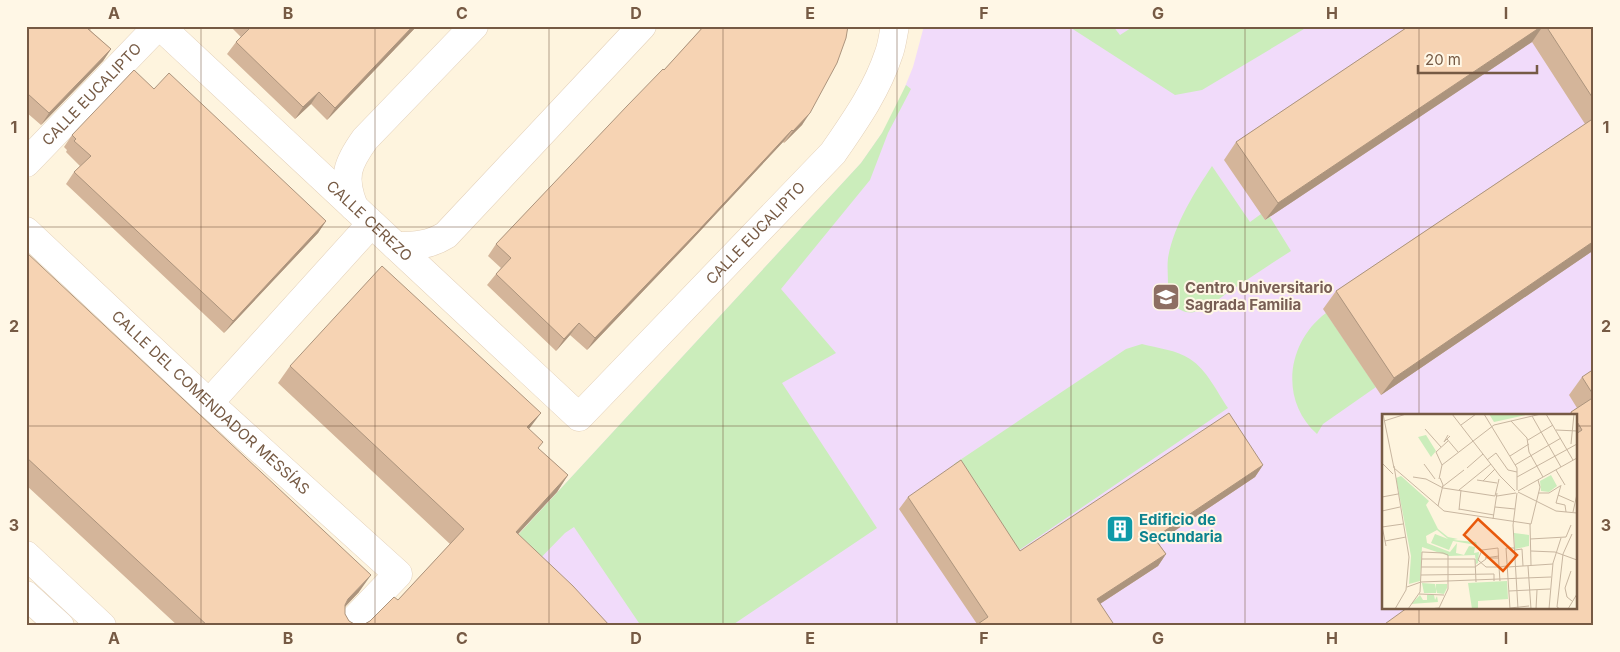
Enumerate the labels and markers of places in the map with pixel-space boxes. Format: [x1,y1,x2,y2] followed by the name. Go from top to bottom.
[1185,278,1333,314] place label: Centro Universitario Sagrada Familia
[1151,282,1181,312] school or university icon: Centro Universitario Sagrada Familia
[1139,510,1222,546] place label: Edificio de Secundaria
[1105,514,1135,544] building icon: Edificio de Secundaria

